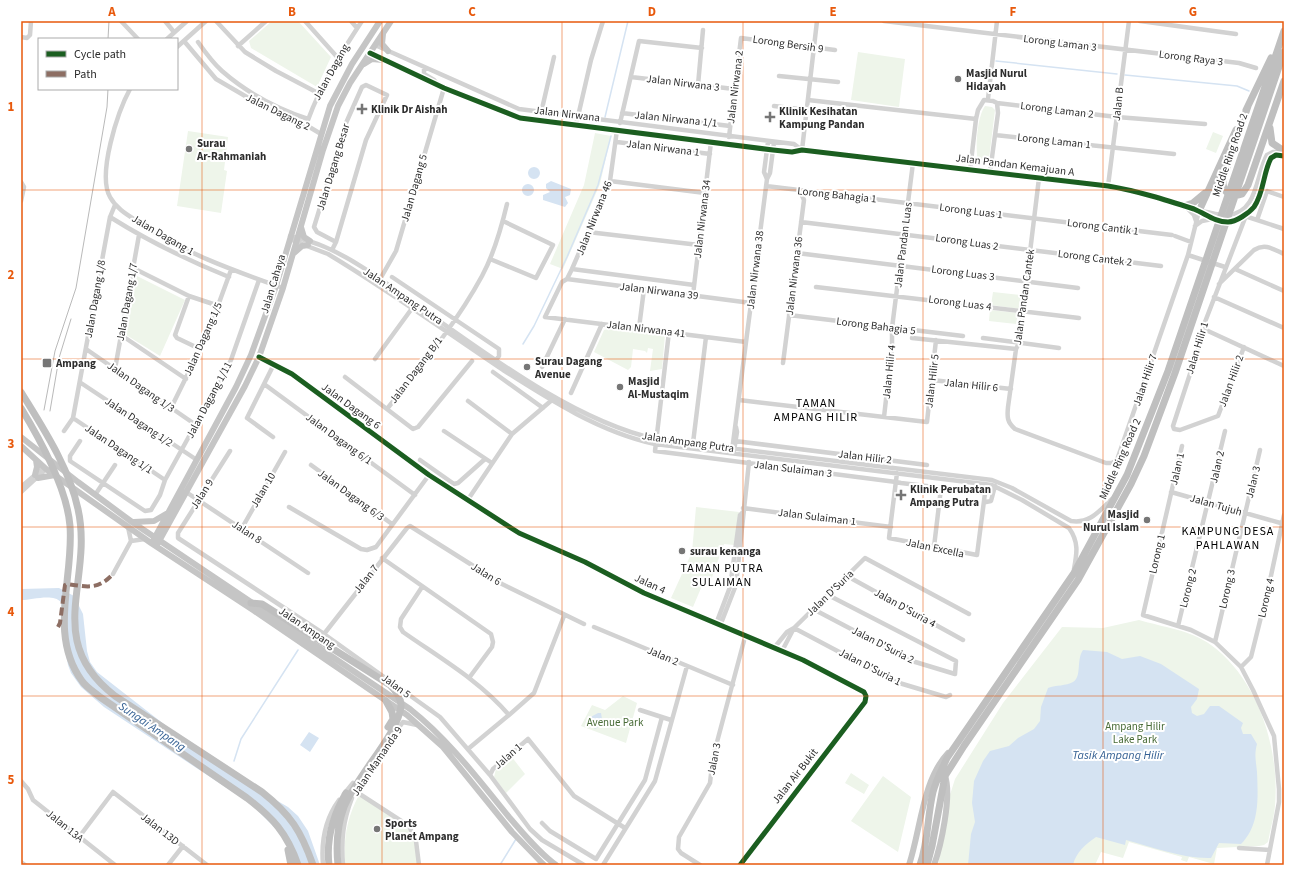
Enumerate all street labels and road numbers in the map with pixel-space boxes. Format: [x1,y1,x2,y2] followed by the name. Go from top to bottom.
[1022,31,1098,55] street label: Lorong Laman 3
[752,32,824,56] street label: Lorong Bersih 9
[309,41,353,103] street label: Jalan Dagang
[1158,47,1224,69] street label: Lorong Raya 3
[723,49,747,125] street label: Jalan Nirwana 2
[645,71,721,95] street label: Jalan Nirwana 3
[1109,86,1127,122] street label: Jalan B
[243,90,313,134] street label: Jalan Dagang 2
[1019,98,1095,122] street label: Lorong Laman 2
[533,103,601,125] street label: Jalan Nirwana
[634,107,718,131] street label: Jalan Nirwana 1/1
[1209,111,1251,199] street label: Middle Ring Road 2
[313,121,353,212] street label: Jalan Dagang Besar
[1016,130,1092,152] street label: Lorong Laman 1
[625,136,701,160] street label: Jalan Nirwana 1
[955,150,1075,180] street label: Jalan Pandan Kemajuan A
[397,152,431,224] street label: Jalan Dagang 5
[572,178,616,258] street label: Jalan Nirwana 46
[690,178,714,259] street label: Jalan Nirwana 34
[797,183,877,207] street label: Lorong Bahagia 1
[938,200,1004,222] street label: Lorong Luas 1
[890,201,916,289] street label: Jalan Pandan Luas
[129,211,197,259] street label: Jalan Dagang 1
[1066,215,1140,239] street label: Lorong Cantik 1
[743,229,767,310] street label: Jalan Nirwana 38
[934,230,1000,254] street label: Lorong Luas 2
[782,235,806,316] street label: Jalan Nirwana 36
[1057,246,1133,270] street label: Lorong Cantek 2
[1010,247,1038,346] street label: Jalan Pandan Cantek
[257,253,289,315] street label: Jalan Cahaya
[81,258,109,339] street label: Jalan Dagang 1/8
[113,262,141,342] street label: Jalan Dagang 1/7
[930,262,996,284] street label: Lorong Luas 3
[360,264,446,328] street label: Jalan Ampang Putra
[619,279,699,303] street label: Jalan Nirwana 39
[927,292,993,314] street label: Lorong Luas 4
[180,300,226,378] street label: Jalan Dagang 1/5
[836,314,916,338] street label: Lorong Bahagia 5
[606,317,686,341] street label: Jalan Nirwana 41
[1182,320,1212,376] street label: Jalan Hilir 1
[386,333,446,407] street label: Jalan Dagang B/1
[879,344,899,400] street label: Jalan Hilir 4
[1129,352,1161,408] street label: Jalan Hilir 7
[921,353,943,409] street label: Jalan Hilir 5
[1215,353,1247,409] street label: Jalan Hilir 2
[104,358,178,416] street label: Jalan Dagang 1/3
[183,359,235,441] street label: Jalan Dagang 1/11
[943,375,999,395] street label: Jalan Hilir 6
[318,379,384,433] street label: Jalan Dagang 6
[102,394,176,450] street label: Jalan Dagang 1/2
[303,410,375,468] street label: Jalan Dagang 6/1
[1095,416,1145,502] street label: Middle Ring Road 2
[82,421,156,477] street label: Jalan Dagang 1/1
[641,428,735,456] street label: Jalan Ampang Putra
[837,446,893,468] street label: Jalan Hilir 2
[1206,449,1228,485] street label: Jalan 2
[1166,451,1188,487] street label: Jalan 1
[753,457,833,481] street label: Jalan Sulaiman 3
[1242,464,1264,500] street label: Jalan 3
[315,466,387,524] street label: Jalan Dagang 6/3
[247,470,279,510] street label: Jalan 10
[187,476,217,512] street label: Jalan 9
[1188,490,1244,520] street label: Jalan Tujuh
[777,505,857,529] street label: Jalan Sulaiman 1
[229,517,265,548] street label: Jalan 8
[1145,533,1169,575] street label: Lorong 1
[905,535,965,561] street label: Jalan Excella
[468,559,504,589] street label: Jalan 6
[350,561,382,597] street label: Jalan 7
[803,567,857,619] street label: Jalan D'Suria
[1176,567,1200,609] street label: Lorong 2
[1215,568,1239,610] street label: Lorong 3
[632,570,669,598] street label: Jalan 4
[1254,576,1278,619] street label: Lorong 4
[871,585,939,631] street label: Jalan D'Suria 4
[276,603,339,653] street label: Jalan Ampang
[849,623,917,667] street label: Jalan D'Suria 2
[645,643,681,669] street label: Jalan 2
[836,645,904,689] street label: Jalan D'Suria 1
[378,670,414,702] street label: Jalan 5
[348,723,406,799] street label: Jalan Mamanda 9
[491,740,525,772] street label: Jalan 1
[704,741,724,777] street label: Jalan 3
[769,745,822,807] street label: Jalan Air Bukit
[43,806,87,846] street label: Jalan 13A
[138,809,183,849] street label: Jalan 13D

